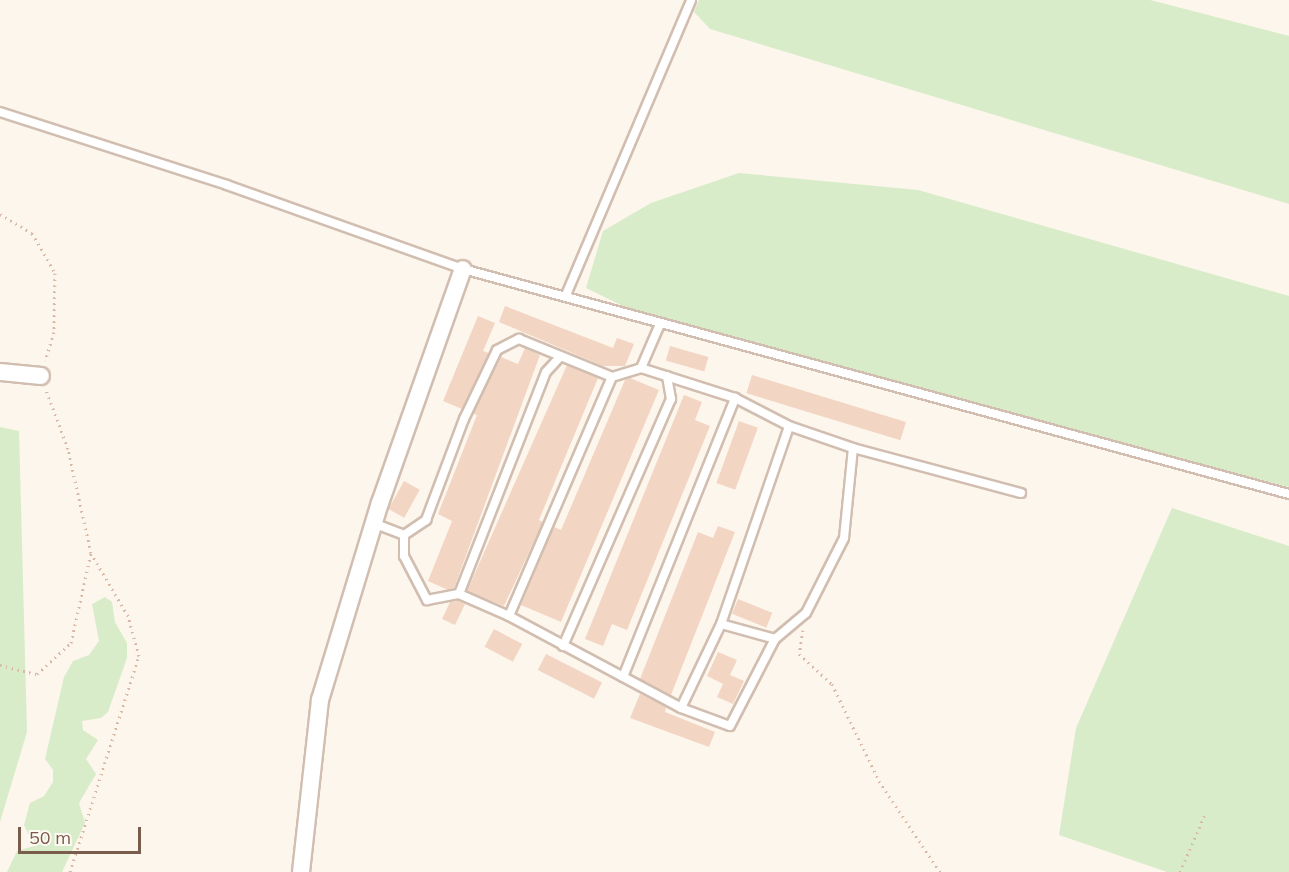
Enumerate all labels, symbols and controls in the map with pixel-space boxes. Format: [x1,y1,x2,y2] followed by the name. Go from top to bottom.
[21,815,144,853] scale bar
[29,826,71,849] text: 50 m

